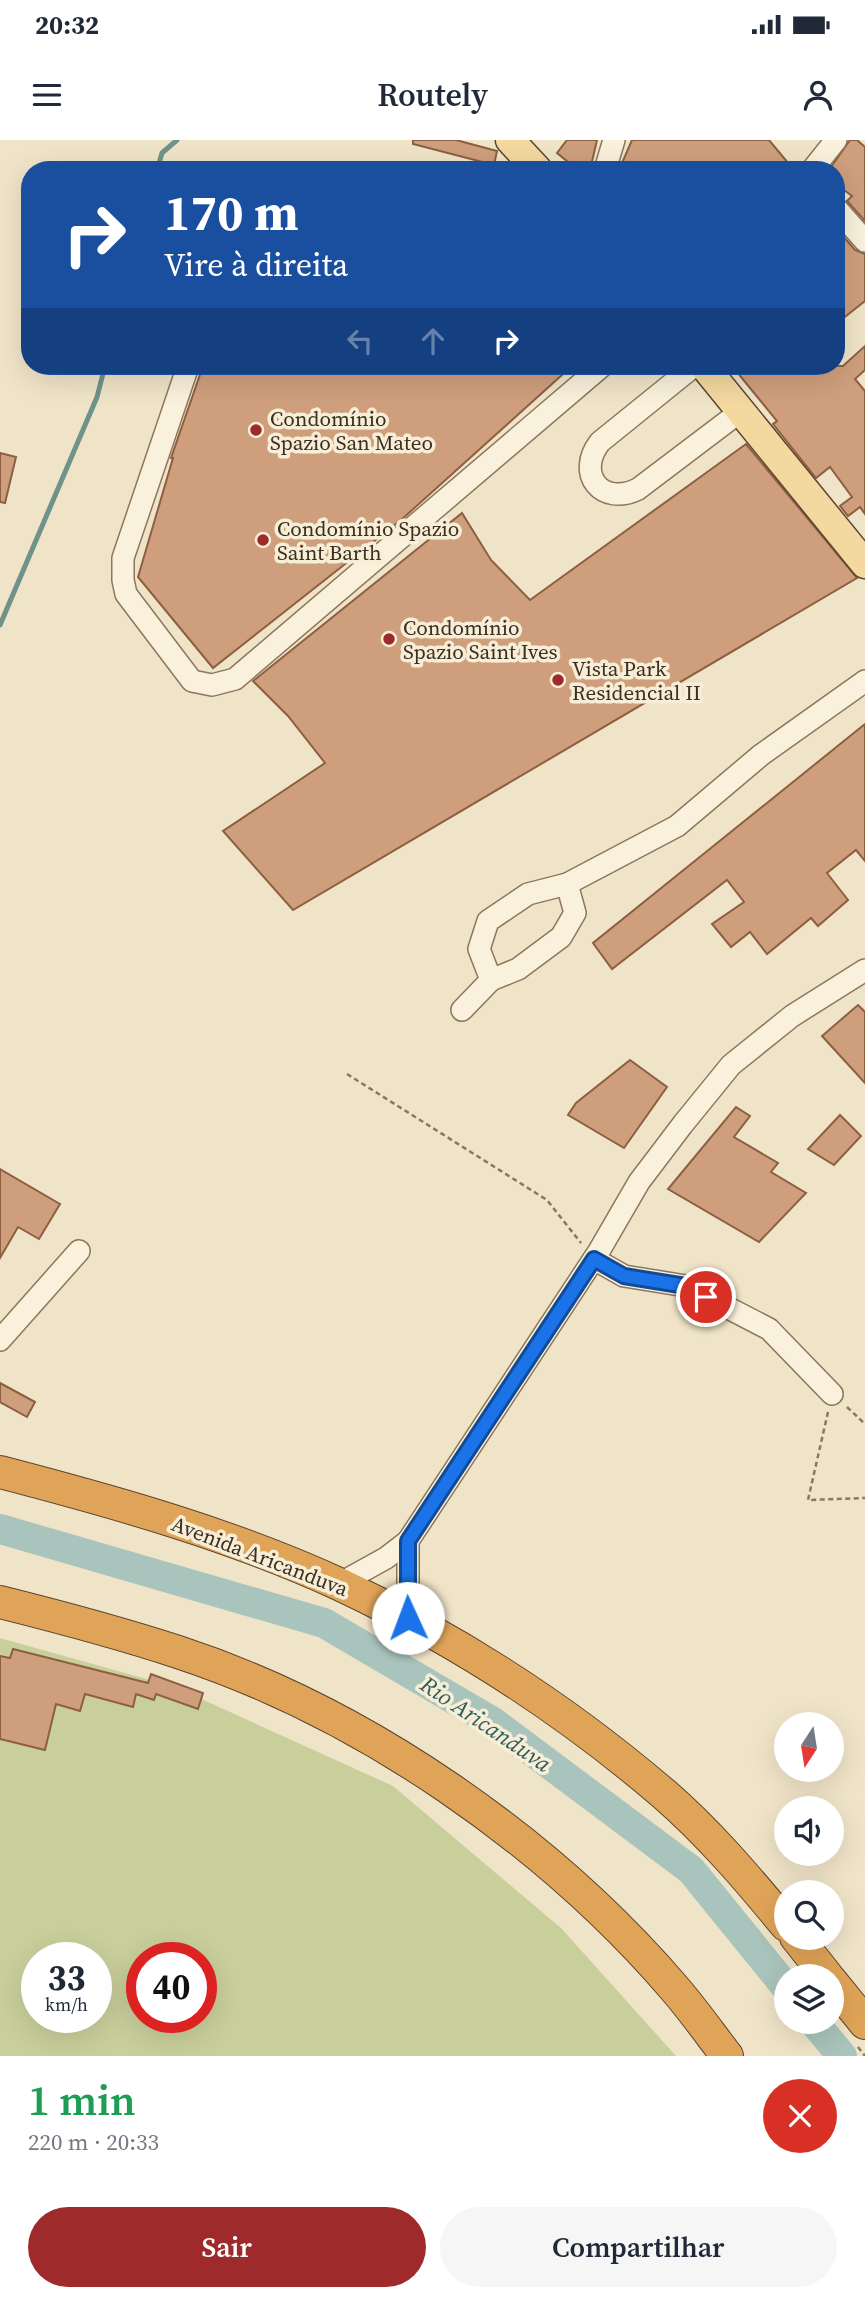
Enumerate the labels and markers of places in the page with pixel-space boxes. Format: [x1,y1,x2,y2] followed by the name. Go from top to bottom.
[270,404,433,457] place label: Condomínio Spazio San Mateo
[248,422,264,438] marker: Condomínio Spazio San Mateo
[277,514,459,567] place label: Condomínio Spazio Saint Barth
[255,532,271,548] marker: Condomínio Spazio Saint Barth
[403,613,558,666] place label: Condomínio Spazio Saint Ives
[381,631,397,647] marker: Condomínio Spazio Saint Ives
[572,654,701,707] place label: Vista Park Residencial II
[550,672,566,688] marker: Vista Park Residencial II
[676,1267,736,1327] pin

